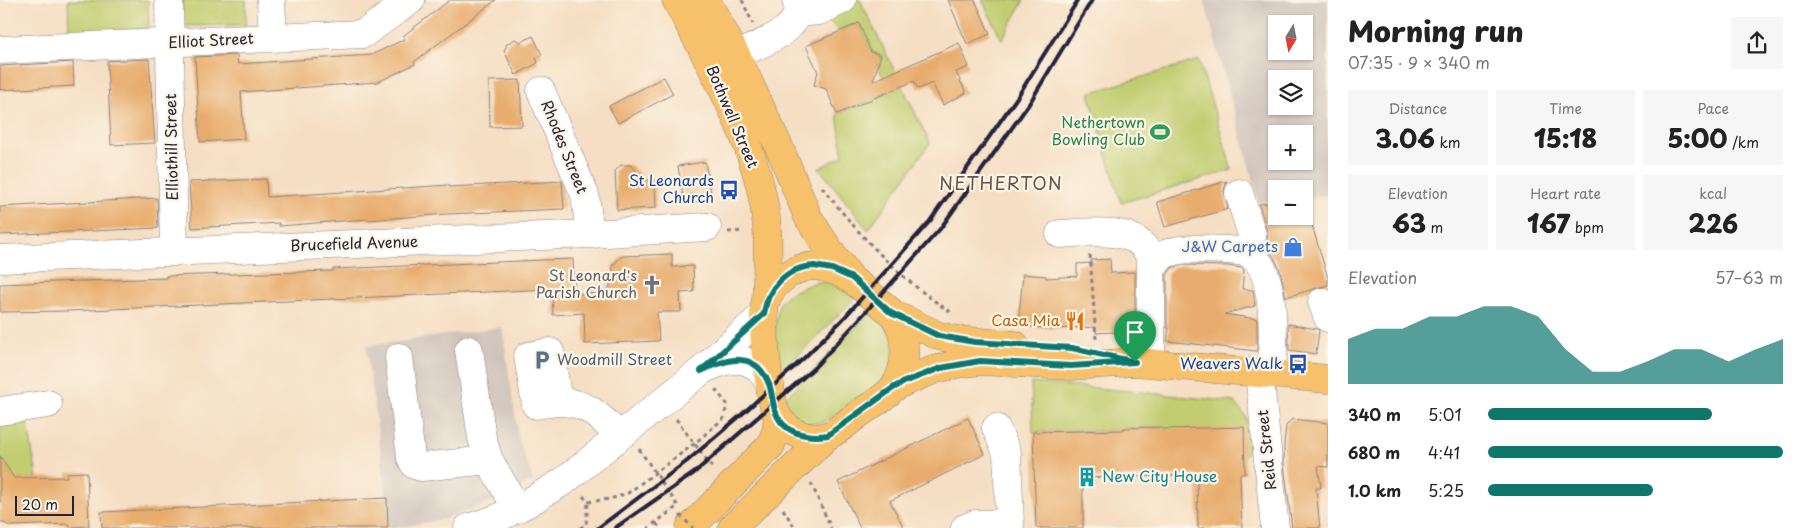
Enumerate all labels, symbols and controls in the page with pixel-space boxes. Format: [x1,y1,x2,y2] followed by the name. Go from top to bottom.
[1348,9,1524,52] text: Morning run
[1268,15,1312,60] north arrow
[1268,15,1313,225] map controls
[1731,17,1783,69] button: share
[168,26,254,53] street label: Elliot Street
[1348,50,1490,74] text: 07:35 · 9 × 340 m
[701,61,765,171] street label: Bothwell Street
[1268,70,1313,115] button: layers
[158,93,183,201] street label: Elliothill Street
[536,96,595,197] street label: Rhodes Street
[1388,98,1447,119] text: Distance
[1549,98,1582,119] text: Time
[1697,98,1729,119] text: Pace
[1052,110,1145,150] place label: Nethertown Bowling Club
[1375,119,1435,157] text: 3.06
[1534,119,1597,157] text: 15:18
[1667,119,1728,157] text: 5:00
[1149,121,1171,143] sports icon: Nethertown Bowling Club
[1268,125,1313,170] button: +
[1435,132,1461,153] text: km
[1728,132,1759,153] text: /km
[629,168,714,208] place label: St Leonards Church
[939,169,1063,196] district label: NETHERTON
[718,179,740,201] bus stop icon: St Leonards Church
[1268,180,1313,225] button: −
[1388,183,1448,204] text: Elevation
[1530,183,1601,204] text: Heart rate
[1699,183,1727,204] text: kcal
[1392,204,1426,242] text: 63
[1527,204,1570,242] text: 167
[1688,204,1738,242] text: 226
[1426,217,1443,238] text: m
[1570,217,1604,238] text: bpm
[290,229,418,256] street label: Brucefield Avenue
[1181,234,1278,257] place label: J&W Carpets
[1282,236,1304,258] shop icon: J&W Carpets
[536,263,637,303] place label: St Leonard's Parish Church
[1348,265,1417,289] text: Elevation
[1715,265,1783,289] text: 57–63 m
[641,274,663,296] church icon: St Leonard's Parish Church
[991,308,1061,331] place label: Casa Mia
[1064,310,1086,332] restaurant icon: Casa Mia
[1114,311,1156,362] pin
[1121,318,1149,346] icon: arrive
[557,347,672,370] place label: Woodmill Street
[531,349,553,371] parking icon: Woodmill Street
[1180,351,1283,374] place label: Weavers Walk
[1287,353,1309,375] bus stop icon: Weavers Walk
[1348,402,1401,426] text: 340 m
[1428,402,1462,426] text: 5:01
[1250,409,1281,491] street label: Reid Street
[1348,440,1400,464] text: 680 m
[1428,440,1460,464] text: 4:41
[1102,464,1217,487] place label: New City House
[1076,466,1098,488] building icon: New City House
[1348,478,1401,502] text: 1.0 km
[1428,478,1464,502] text: 5:25
[15,493,74,516] scale bar
[22,494,58,515] text: 20 m

